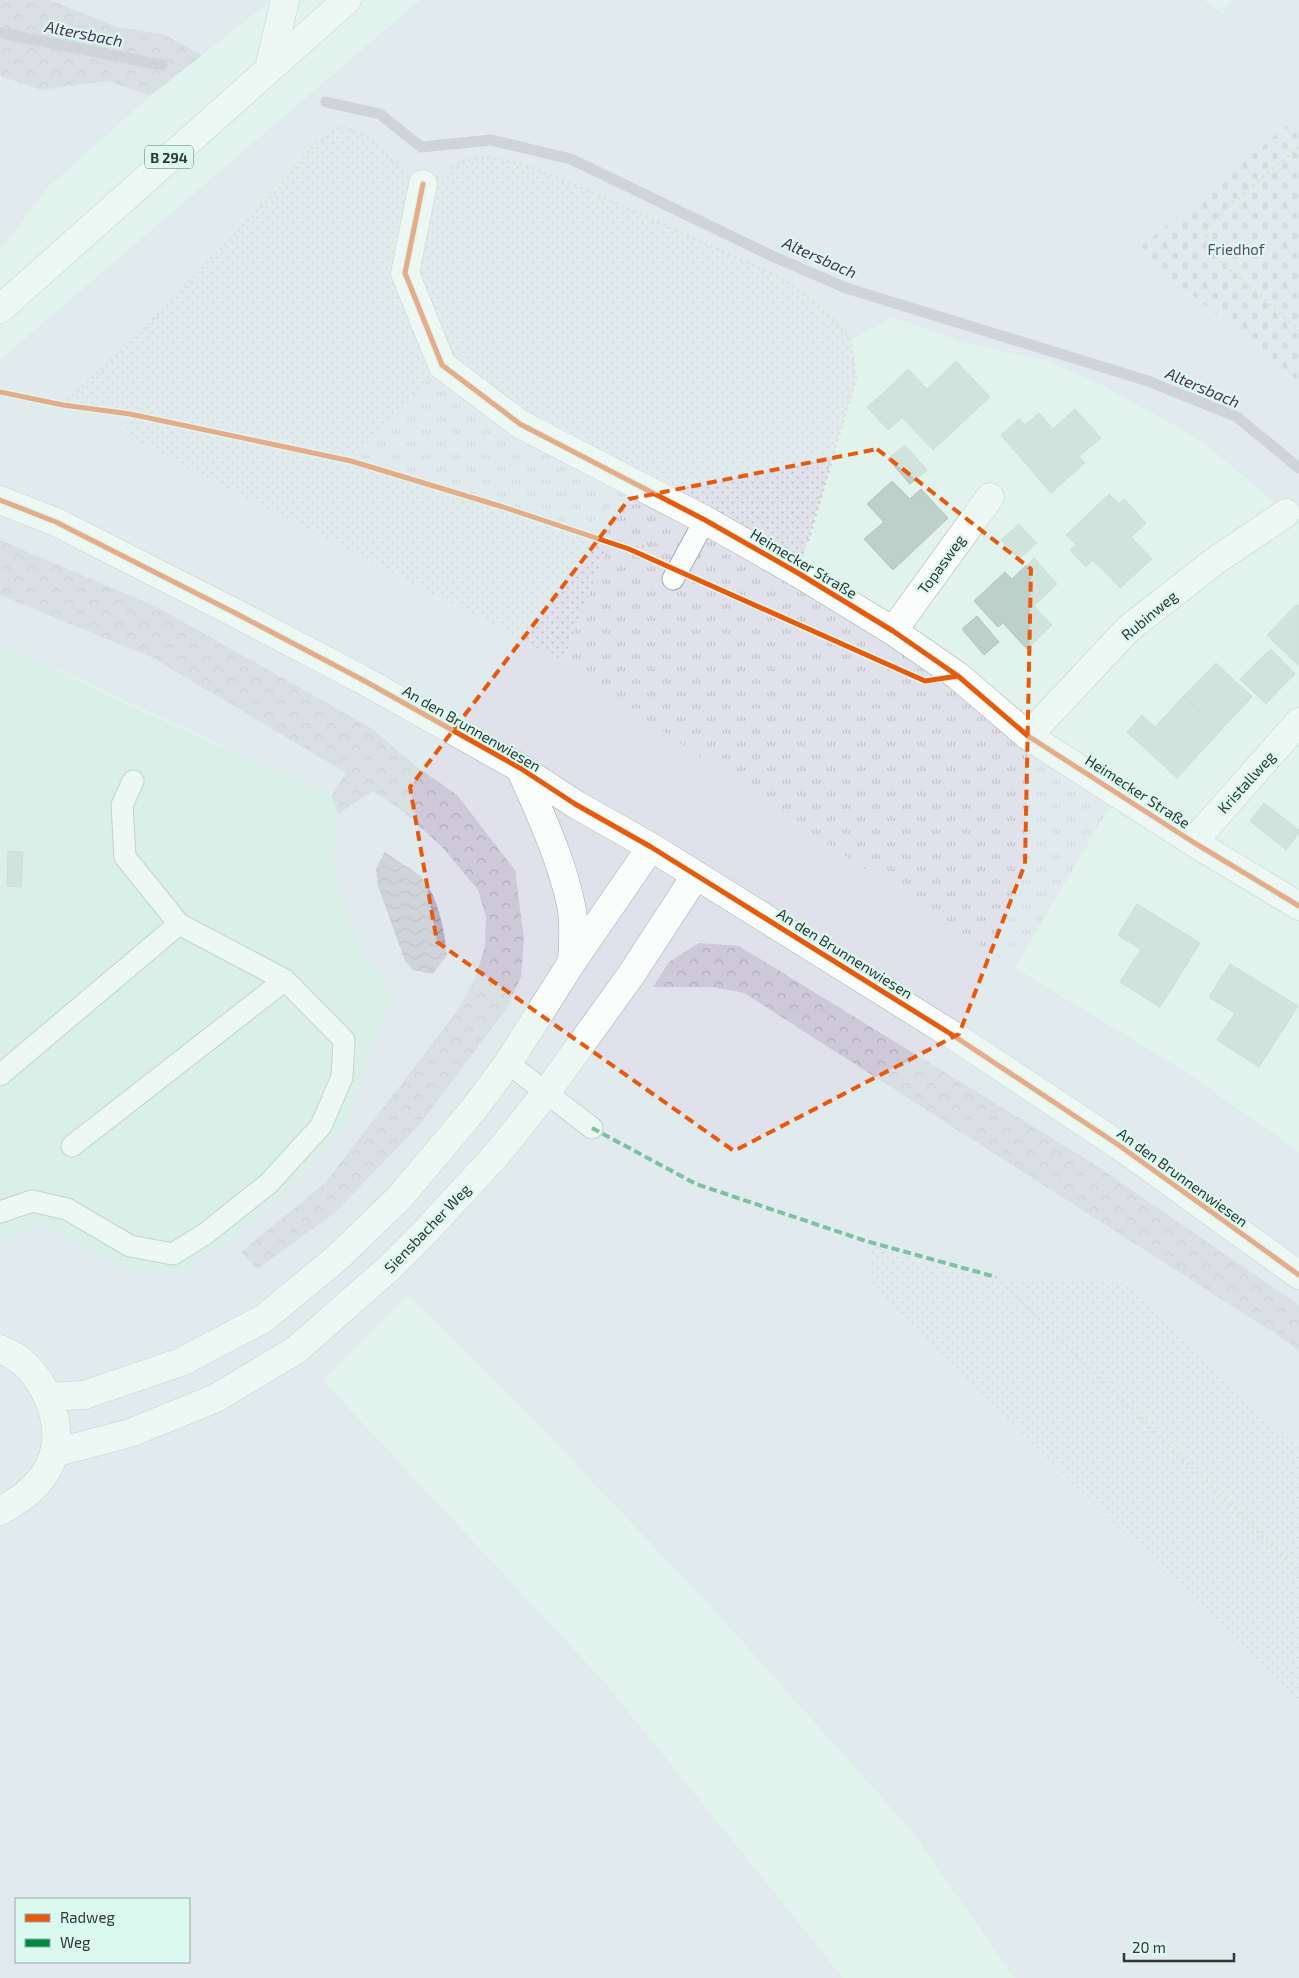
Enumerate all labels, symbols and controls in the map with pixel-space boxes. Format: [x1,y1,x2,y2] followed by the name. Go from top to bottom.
[42,16,125,50] water label: Altersbach
[145,146,193,168] road number: B 294
[779,232,860,282] water label: Altersbach
[1207,240,1265,258] park label: Friedhof
[1162,362,1243,411] water label: Altersbach
[747,524,861,602] street label: Heimecker Straße
[913,530,969,597] street label: Topasweg
[1117,586,1181,644] street label: Rubinweg
[400,681,544,775] street label: An den Brunnenwiesen
[1213,747,1279,817] street label: Kristallweg
[1082,750,1194,832] street label: Heimecker Straße
[774,904,916,1002] street label: An den Brunnenwiesen
[1114,1124,1252,1230] street label: An den Brunnenwiesen
[380,1179,474,1276] street label: Siensbacher Weg
[15,1898,190,1963] legend
[60,1908,115,1926] text: Radweg
[1124,1930,1234,1962] scale bar
[60,1933,91,1951] text: Weg
[1132,1938,1166,1956] text: 20 m

